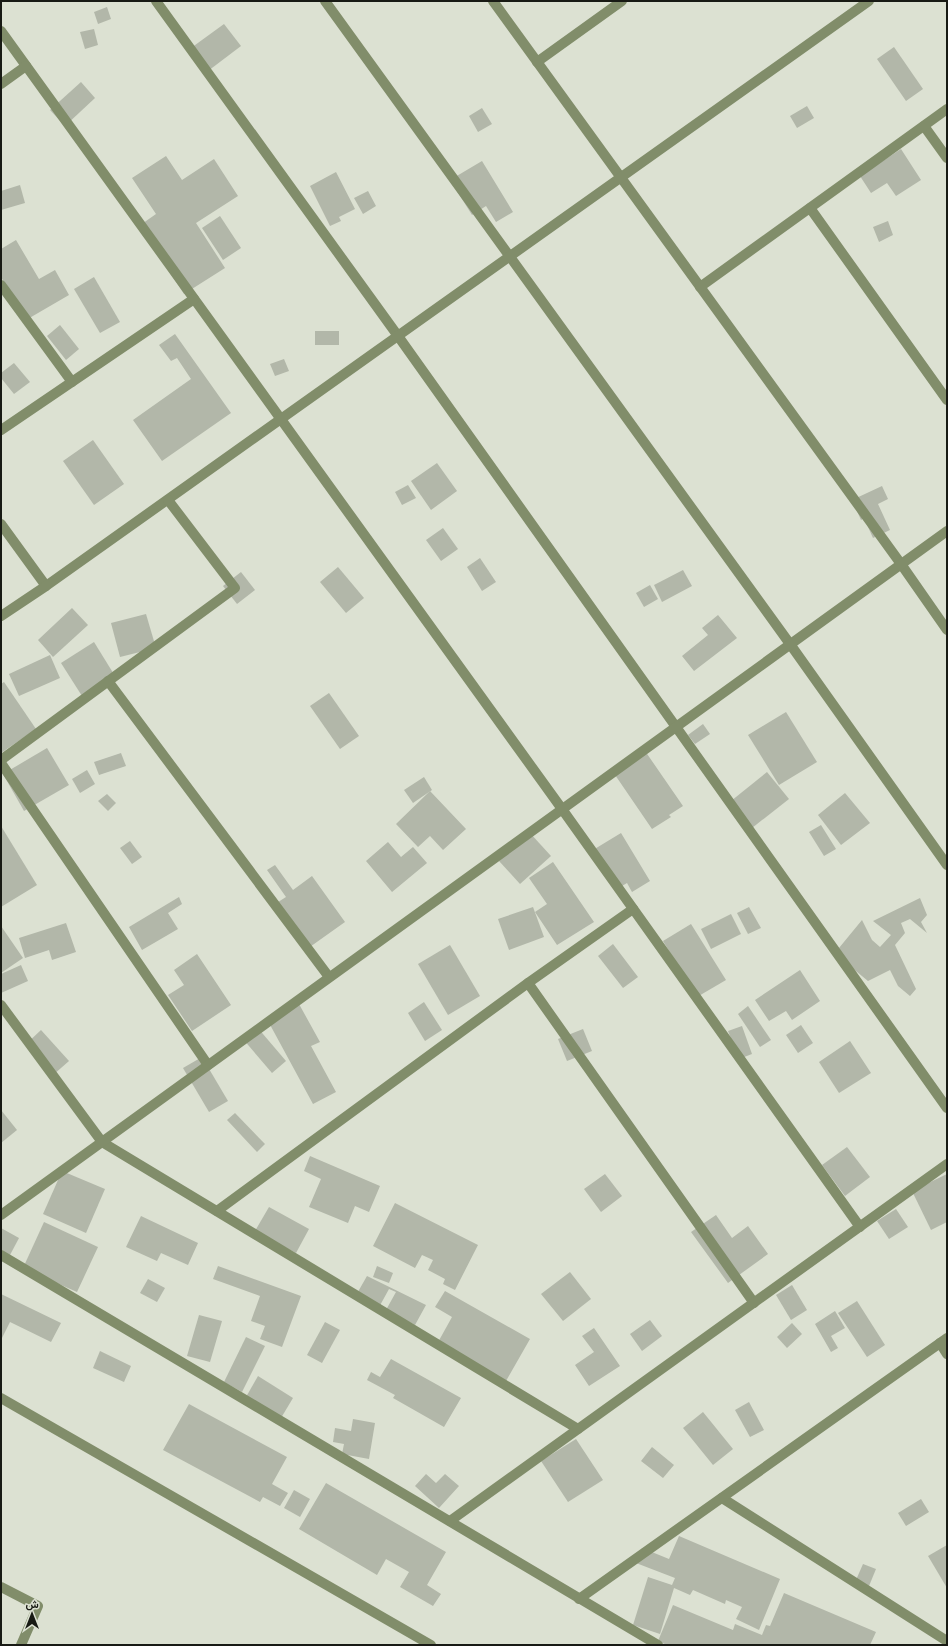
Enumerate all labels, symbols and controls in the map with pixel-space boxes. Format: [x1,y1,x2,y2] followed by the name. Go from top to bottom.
[12,1594,52,1634] north arrow
[25,1598,39,1611] text: ش

